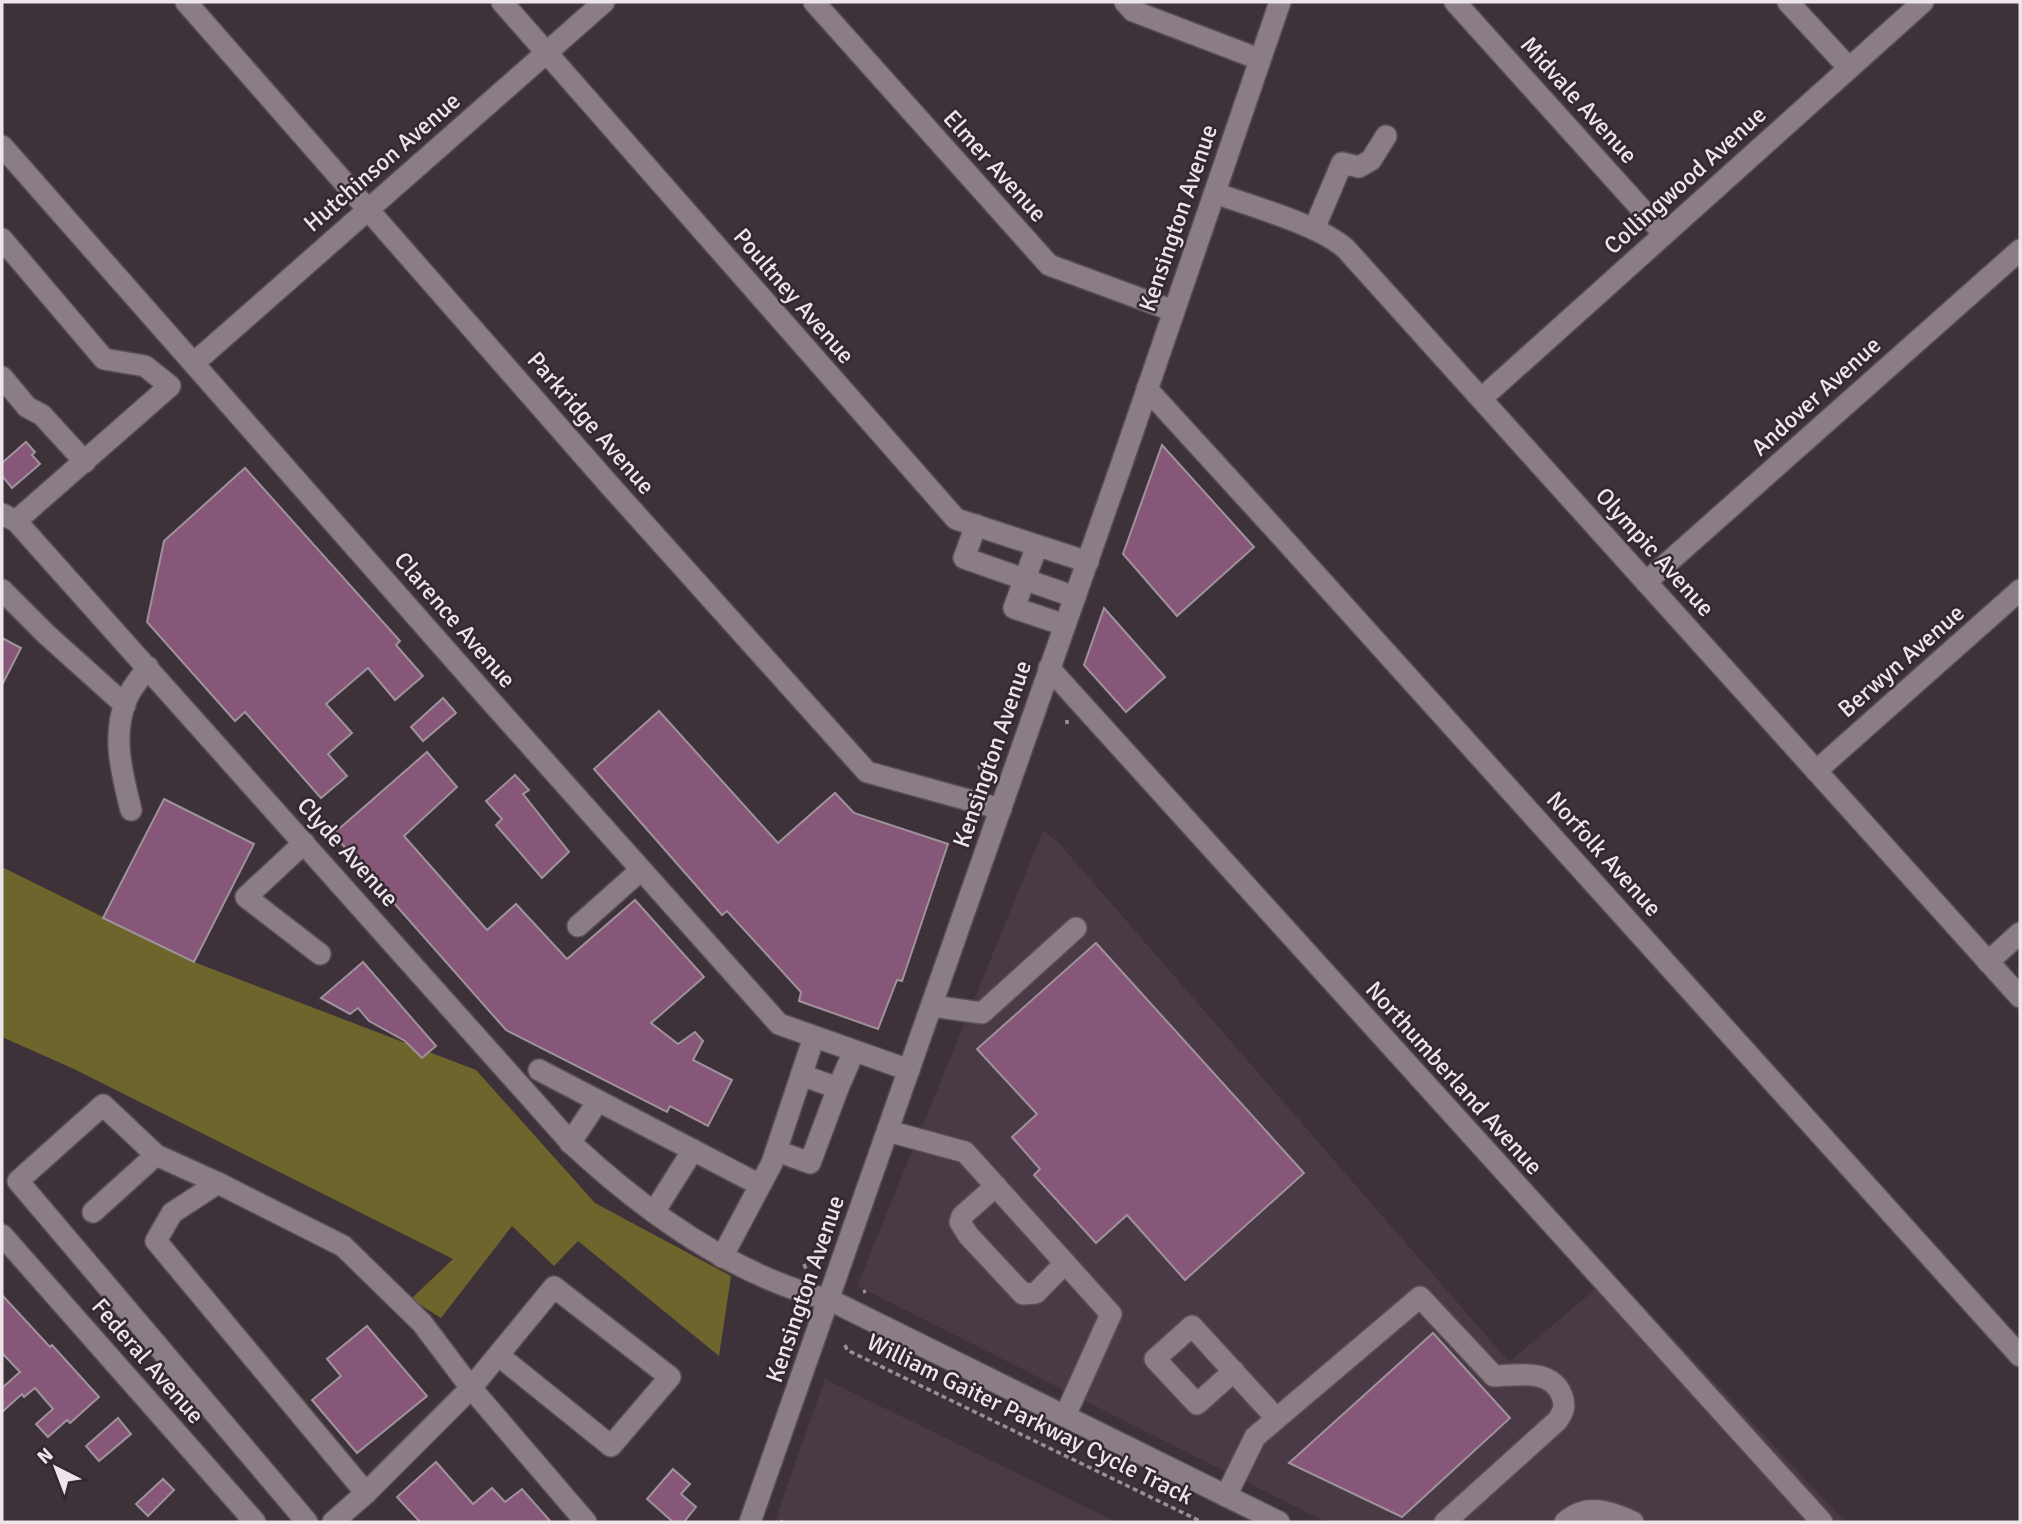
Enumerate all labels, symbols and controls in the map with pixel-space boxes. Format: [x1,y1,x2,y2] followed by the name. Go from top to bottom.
[1514,30,1644,170] street label: Midvale Avenue
[297,86,467,238] street label: Hutchinson Avenue
[1598,99,1772,261] street label: Collingwood Avenue
[937,104,1053,228] street label: Elmer Avenue
[1132,120,1224,316] street label: Kensington Avenue
[727,222,861,370] street label: Poultney Avenue
[1745,330,1887,462] street label: Andover Avenue
[521,345,661,501] street label: Parkridge Avenue
[1589,481,1721,623] street label: Olympic Avenue
[388,546,522,694] street label: Clarence Avenue
[1832,598,1970,724] street label: Berwyn Avenue
[946,656,1038,852] street label: Kensington Avenue
[1540,785,1668,923] street label: Norfolk Avenue
[291,791,405,913] street label: Clyde Avenue
[1359,975,1549,1181] street label: Northumberland Avenue
[759,1191,851,1387] street label: Kensington Avenue
[85,1292,211,1430] street label: Federal Avenue
[862,1327,1198,1511] street label: William Gaiter Parkway Cycle Track
[21,1433,91,1503] north arrow
[32,1443,58,1469] text: N

